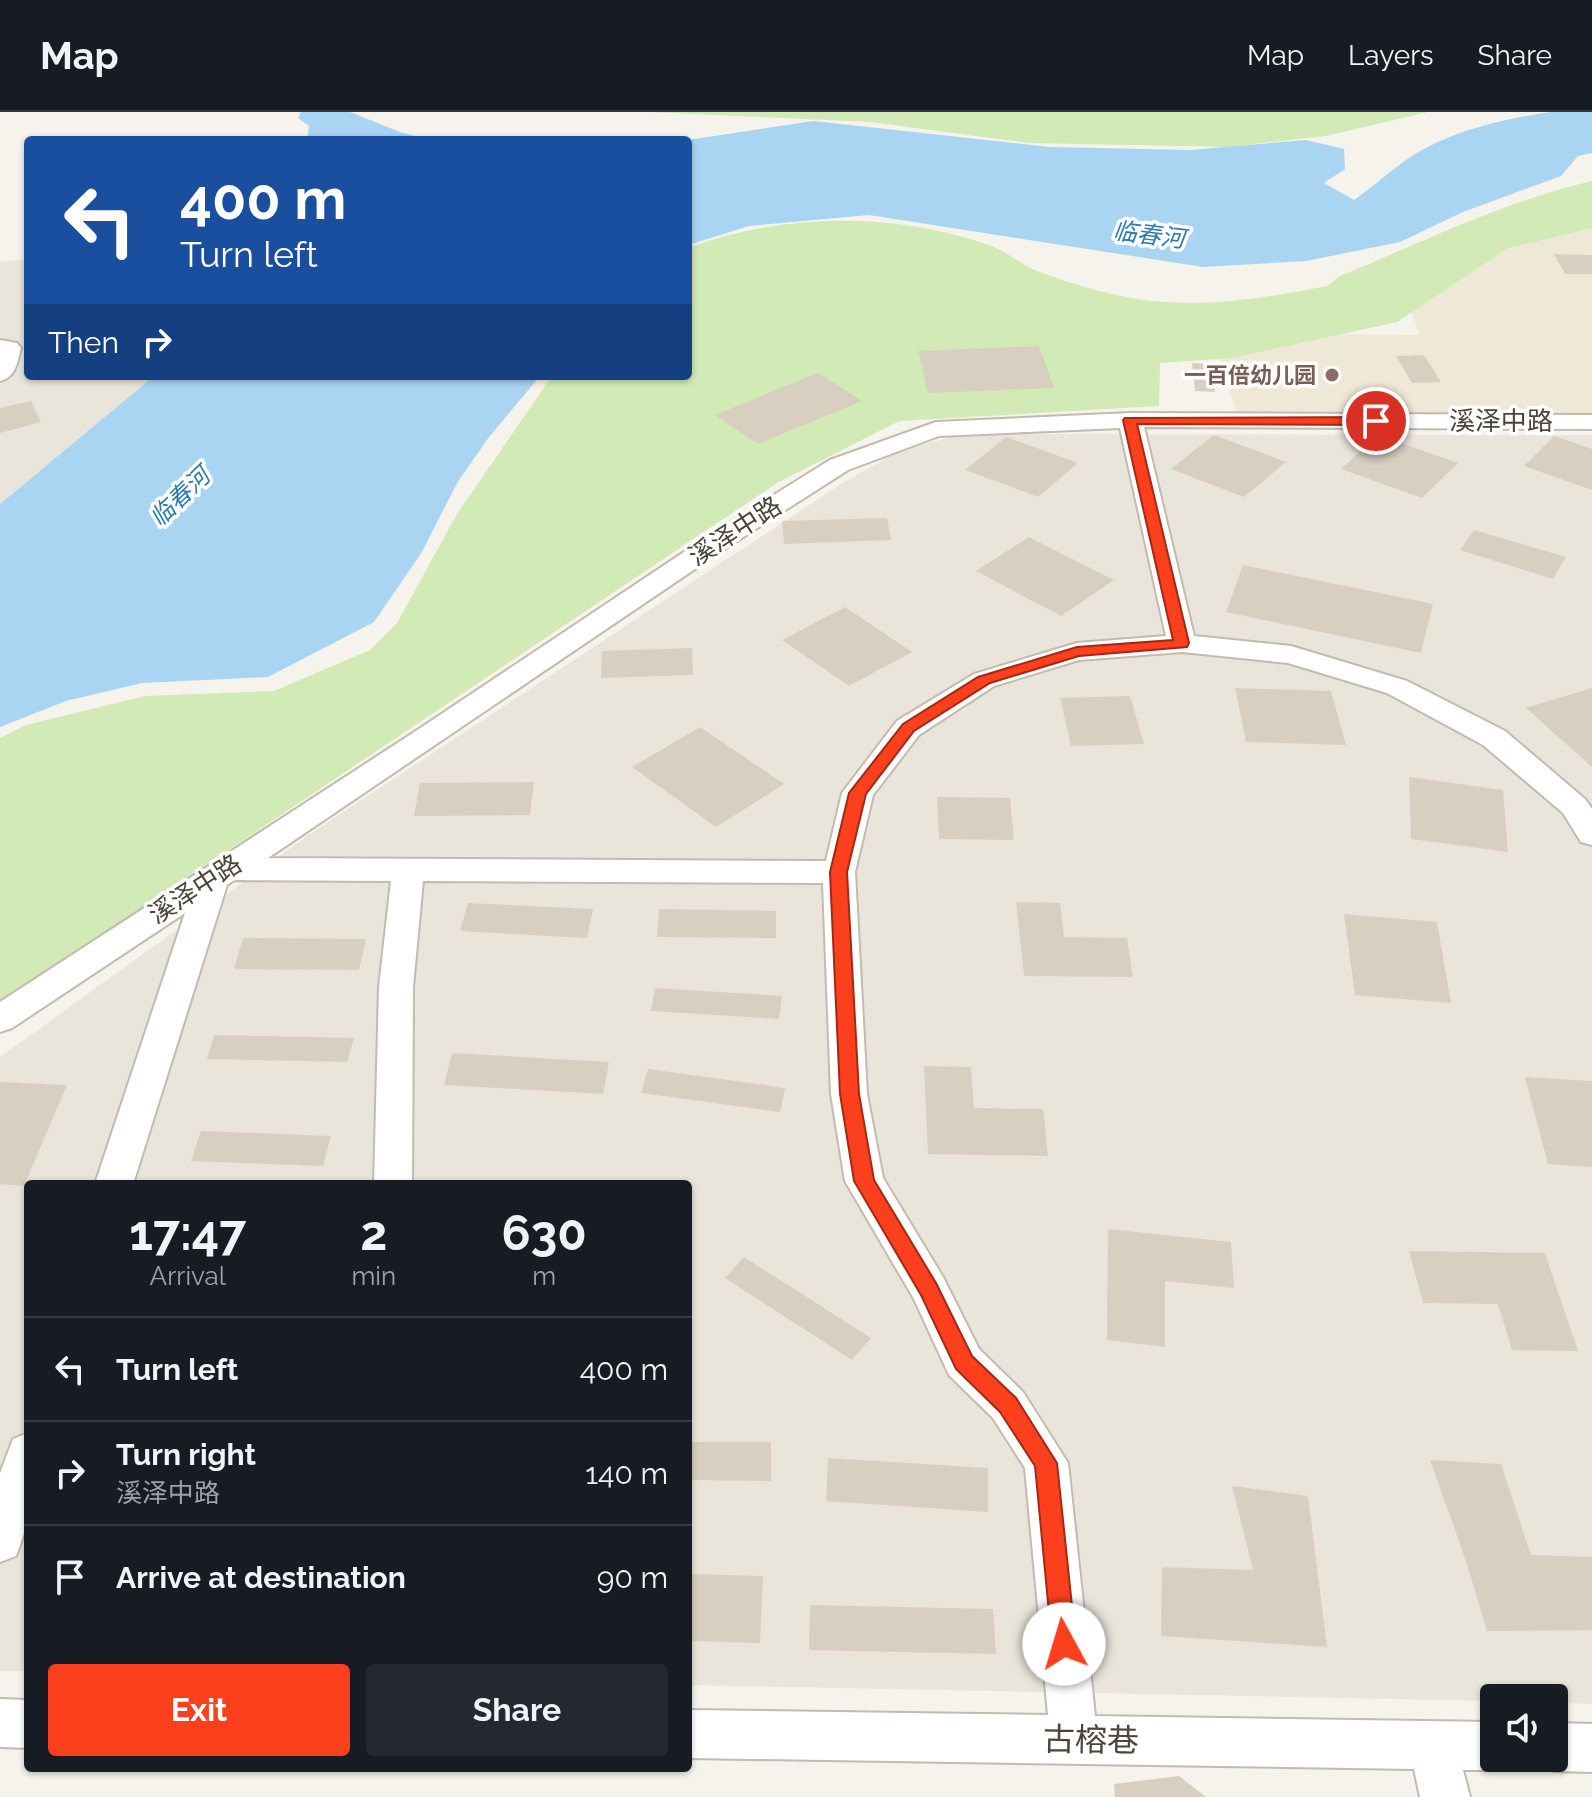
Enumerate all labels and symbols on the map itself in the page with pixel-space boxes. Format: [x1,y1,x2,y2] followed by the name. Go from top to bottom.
[1112,216,1191,254] water label: 临春河
[1184,362,1316,388] place label: 一百倍幼儿园
[1323,366,1341,384] marker: 一百倍幼儿园
[1342,387,1410,455] pin
[1449,406,1553,436] street label: 溪泽中路
[144,458,218,532] water label: 临春河
[683,490,787,572] street label: 溪泽中路
[143,848,247,930] street label: 溪泽中路
[1022,1602,1106,1686] position arrow
[1043,1720,1139,1759] street label: 古榕巷

